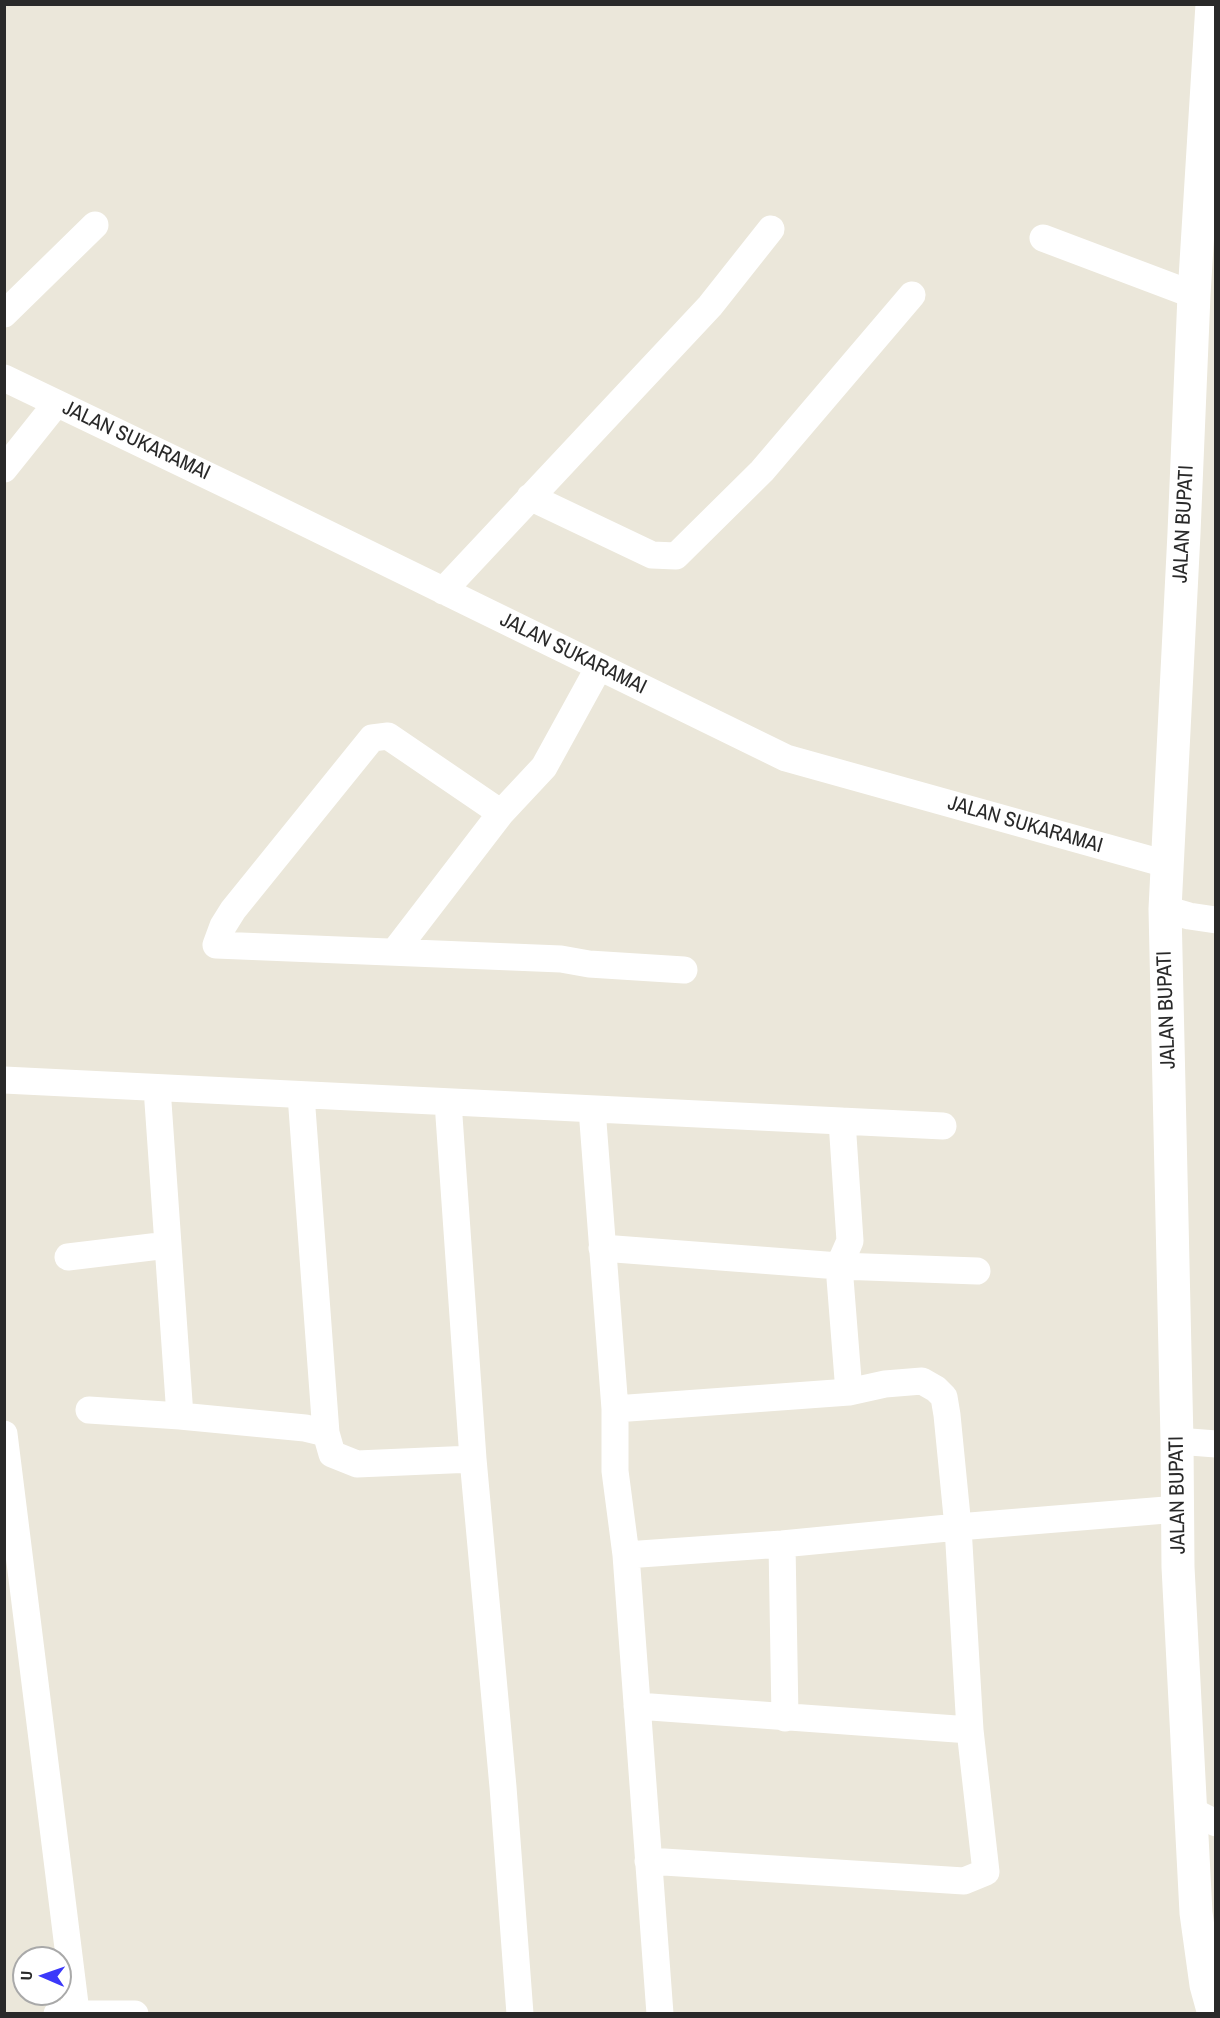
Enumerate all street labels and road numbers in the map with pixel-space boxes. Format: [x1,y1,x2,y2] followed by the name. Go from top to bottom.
[58,396,214,486] street label: JALAN SUKARAMAI
[1168,464,1200,584] street label: JALAN BUPATI
[496,608,650,700] street label: JALAN SUKARAMAI
[945,791,1105,859] street label: JALAN SUKARAMAI
[1152,951,1182,1069] street label: JALAN BUPATI
[1164,1436,1192,1554] street label: JALAN BUPATI

